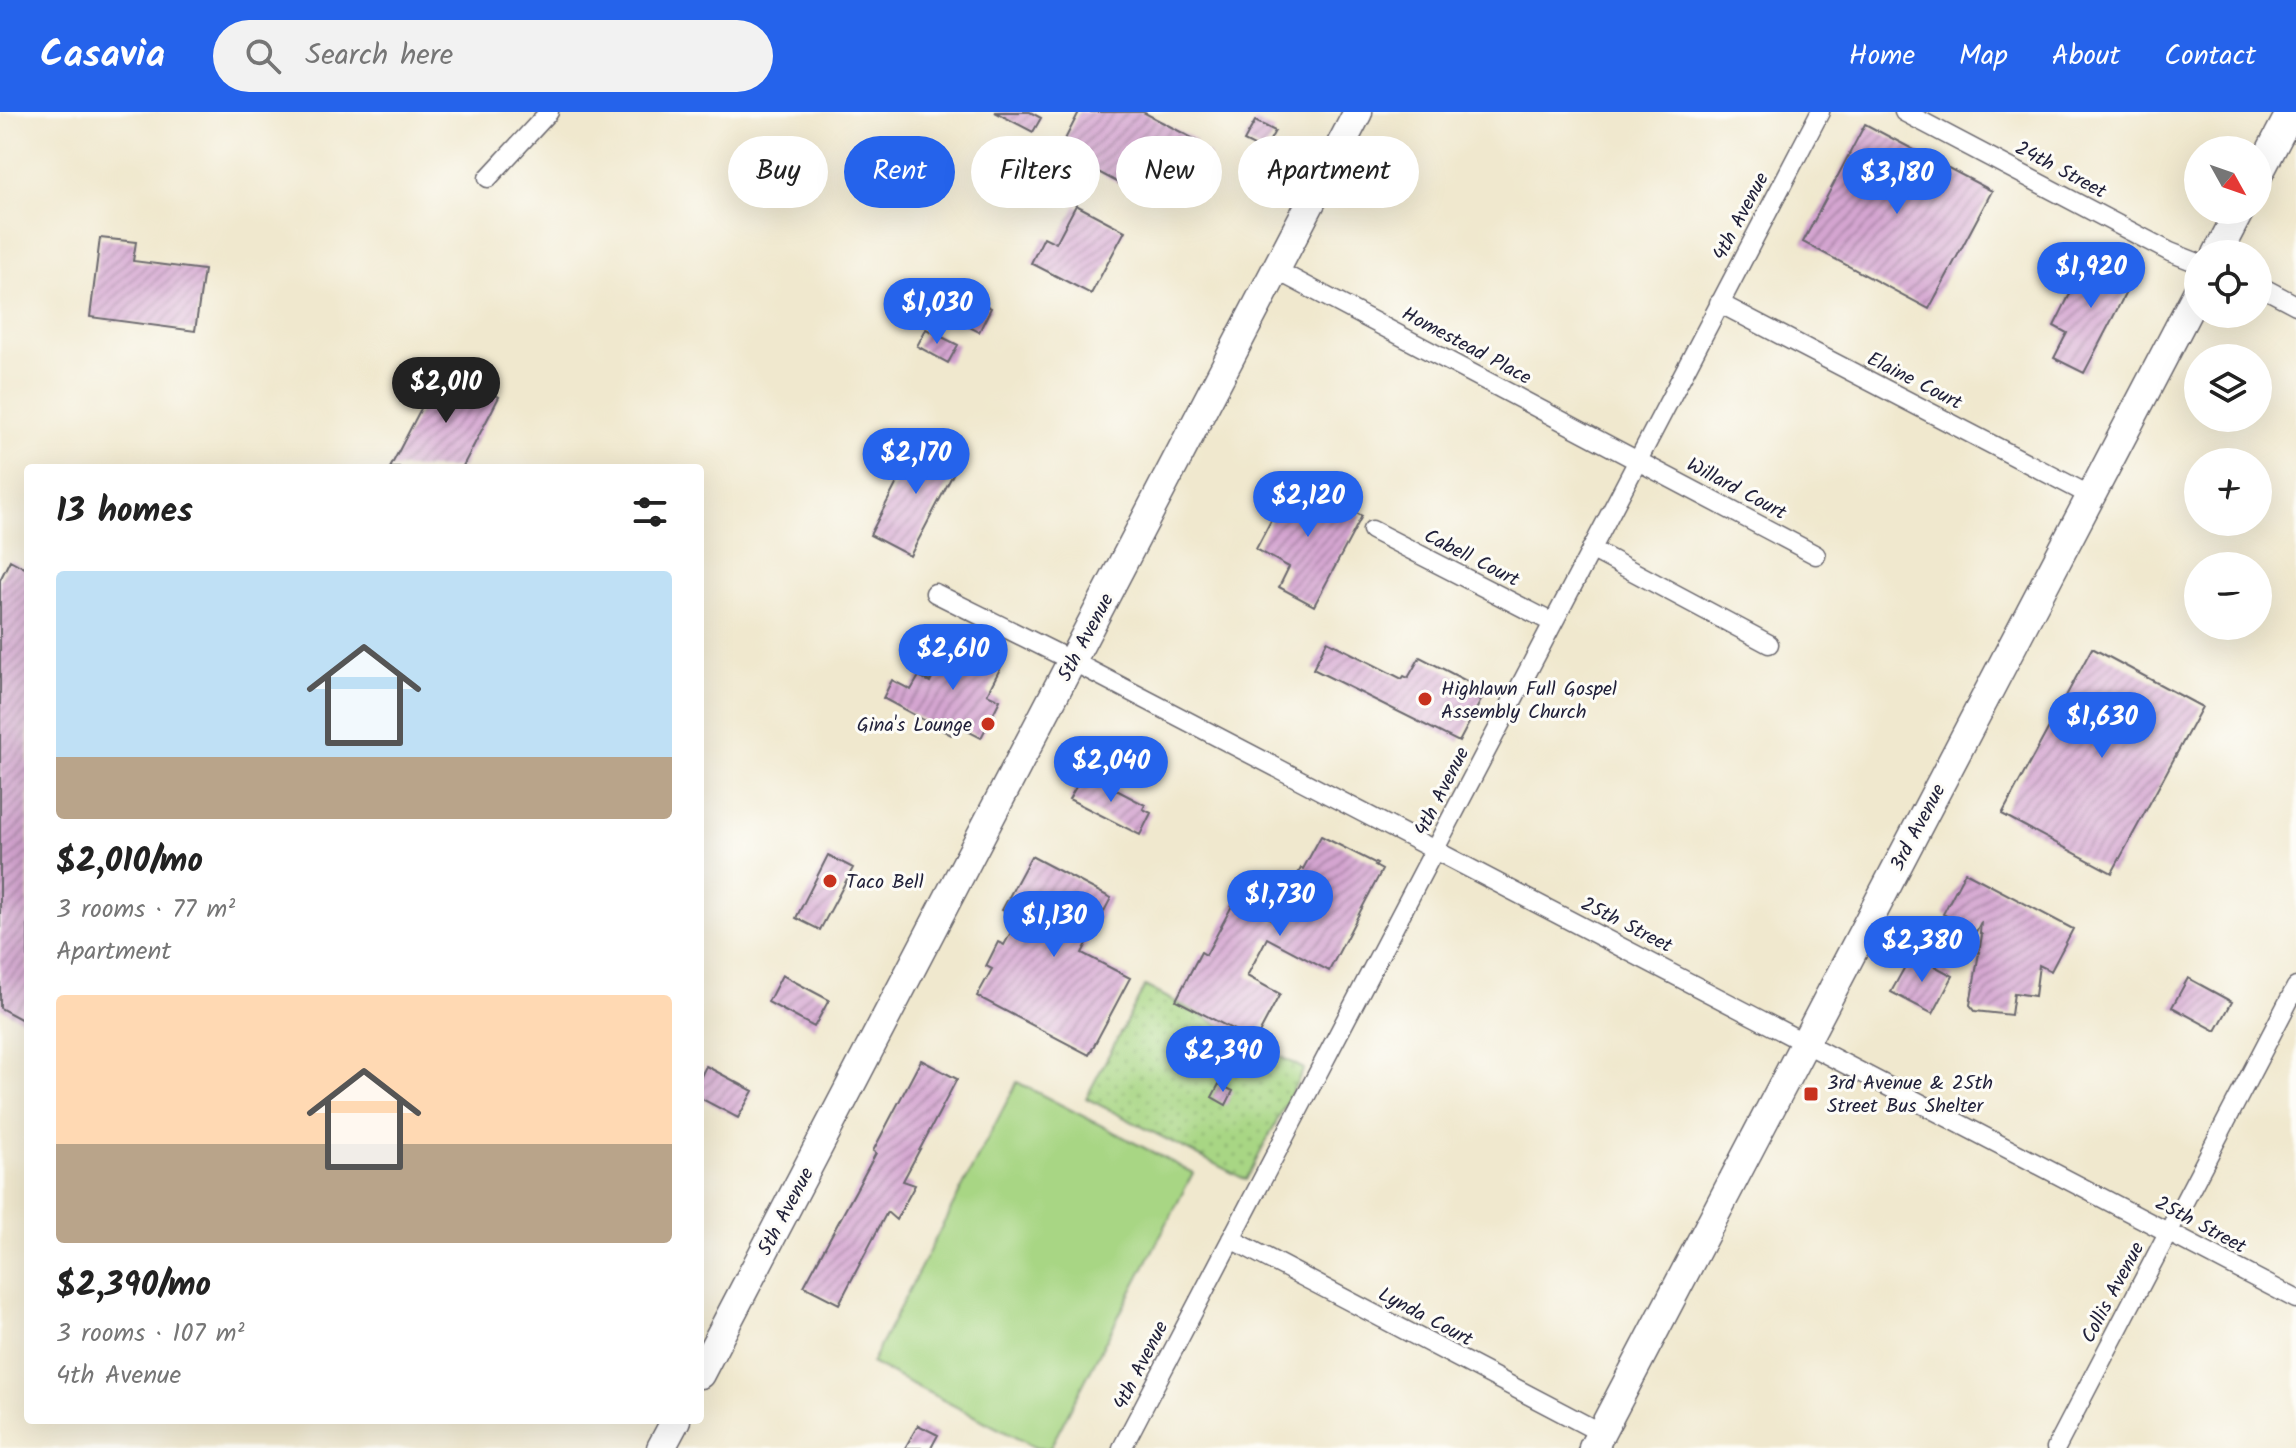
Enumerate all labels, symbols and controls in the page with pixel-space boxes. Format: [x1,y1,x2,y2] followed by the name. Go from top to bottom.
[213,20,773,92] search box
[40,26,165,86] text: Casavia
[305,32,453,80] text: Search here
[241,34,285,78] icon: search
[1849,34,1915,79] text: Home
[1959,34,2008,79] text: Map
[2052,34,2120,79] text: About
[2164,34,2256,79] text: Contact
[2008,133,2112,208] street label: 24th Street
[728,136,828,208] chip: Buy
[844,136,955,208] chip: Rent
[971,136,1100,208] chip: Filters
[1116,136,1222,208] chip: New
[1238,136,1419,208] chip: Apartment
[2184,136,2272,224] north arrow
[2184,136,2272,640] map controls
[1832,148,1962,216] pin: $3,180
[1861,153,1933,195] text: $3,180
[1705,167,1779,267] street label: 4th Avenue
[2184,240,2272,328] button: locate
[2026,242,2156,310] pin: $1,920
[2055,247,2127,289] text: $1,920
[872,278,1002,346] pin: $1,030
[902,283,972,325] text: $1,030
[1395,299,1537,394] street label: Homestead Place
[1861,344,1968,420] street label: Elaine Court
[2184,344,2272,432] button: layers
[381,357,511,425] pin: $2,010
[410,362,482,404] text: $2,010
[851,428,981,496] pin: $2,170
[881,433,951,475] text: $2,170
[2184,448,2272,536] button: +
[1680,450,1792,530] street label: Willard Court
[1243,471,1373,539] pin: $2,120
[1271,476,1345,518] text: $2,120
[56,485,193,539] text: 13 homes
[628,490,672,534] icon: filters
[1418,521,1525,597] street label: Cabell Court
[2184,552,2272,640] button: −
[1050,588,1123,688] street label: 5th Avenue
[292,623,436,767] icon: home
[888,624,1018,692] pin: $2,610
[917,629,989,671] text: $2,610
[1441,674,1617,729] place label: Highlawn Full Gospel Assembly Church
[1416,690,1434,708] marker: Highlawn Full Gospel Assembly Church
[2037,692,2167,760] pin: $1,630
[2066,697,2138,739] text: $1,630
[857,710,972,742] place label: Gina's Lounge
[979,715,997,733] marker: Gina's Lounge
[1046,736,1176,804] pin: $2,040
[1072,741,1150,783] text: $2,040
[1407,742,1479,842] street label: 4th Avenue
[1882,779,1955,877] street label: 3rd Avenue
[56,835,203,889] text: $2,010/mo
[846,867,924,899] place label: Taco Bell
[1215,870,1345,938] pin: $1,730
[821,872,839,890] marker: Taco Bell
[1245,875,1315,917] text: $1,730
[56,889,235,931] text: 3 rooms · 77 m²
[1574,889,1678,963] street label: 25th Street
[989,891,1119,959] pin: $1,130
[1021,896,1087,938] text: $1,130
[1857,916,1987,984] pin: $2,380
[1882,921,1962,963] text: $2,380
[56,931,171,973] text: Apartment
[1158,1026,1288,1094] pin: $2,390
[1184,1031,1262,1073] text: $2,390
[292,1047,436,1191] icon: home
[1827,1068,1993,1123] place label: 3rd Avenue & 25th Street Bus Shelter
[1802,1085,1820,1103] marker: 3rd Avenue & 25th Street Bus Shelter
[750,1162,823,1262] street label: 5th Avenue
[2149,1188,2252,1263] street label: 25th Street
[2074,1236,2154,1349] street label: Collis Avenue
[56,1259,211,1313] text: $2,390/mo
[1372,1279,1478,1356] street label: Lynda Court
[56,1313,245,1355] text: 3 rooms · 107 m²
[1106,1316,1178,1416] street label: 4th Avenue
[56,1355,181,1397] text: 4th Avenue

